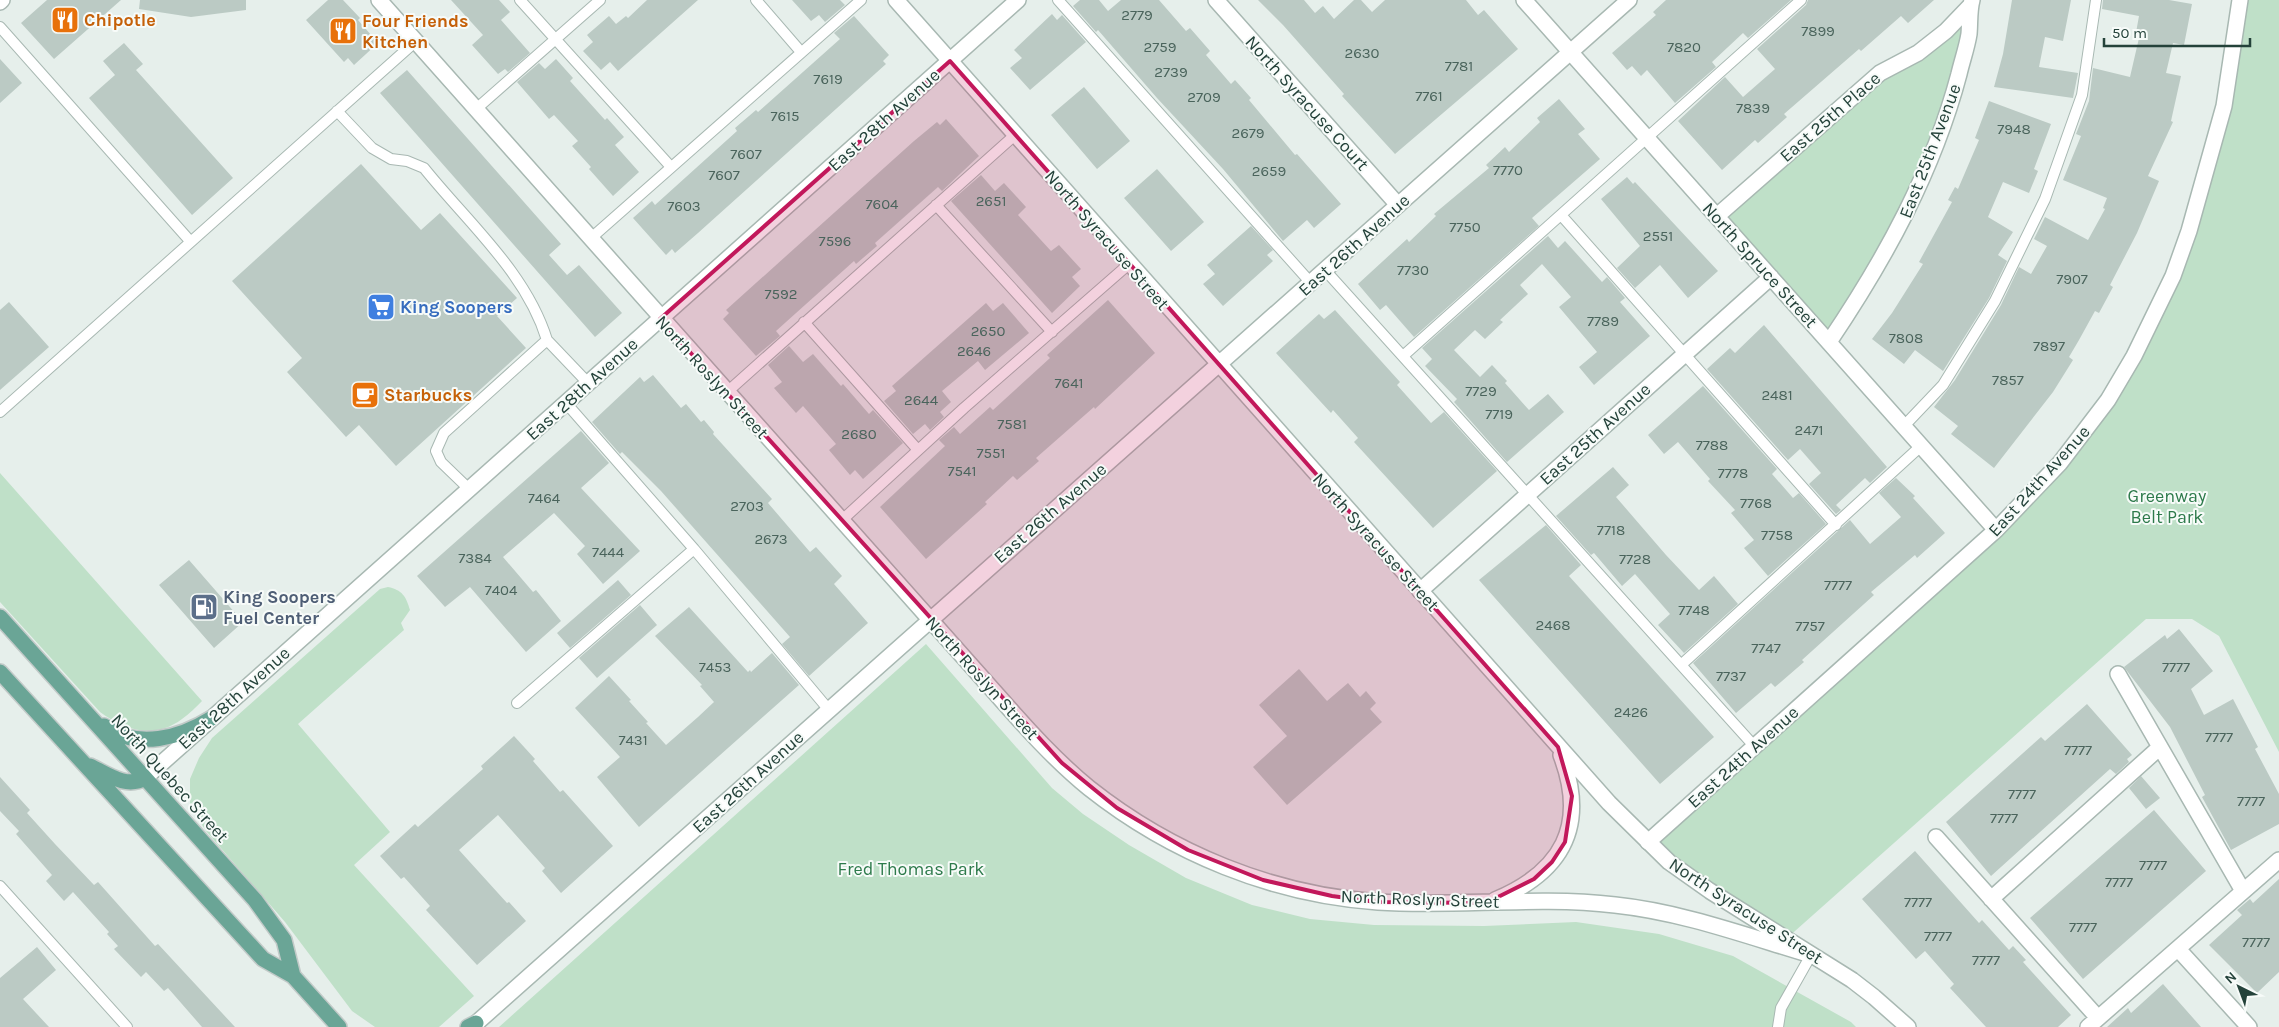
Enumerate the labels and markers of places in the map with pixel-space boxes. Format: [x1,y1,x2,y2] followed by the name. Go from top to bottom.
[50,5,80,35] restaurant icon: Chipotle
[84,9,156,31] place label: Chipotle
[362,10,468,53] place label: Four Friends Kitchen
[328,16,358,46] restaurant icon: Four Friends Kitchen
[366,292,396,322] supermarket icon: King Soopers
[400,296,513,318] place label: King Soopers
[350,380,380,410] cafe icon: Starbucks
[384,384,472,406] place label: Starbucks
[223,586,336,629] place label: King Soopers Fuel Center
[189,592,219,622] fuel station icon: King Soopers Fuel Center

